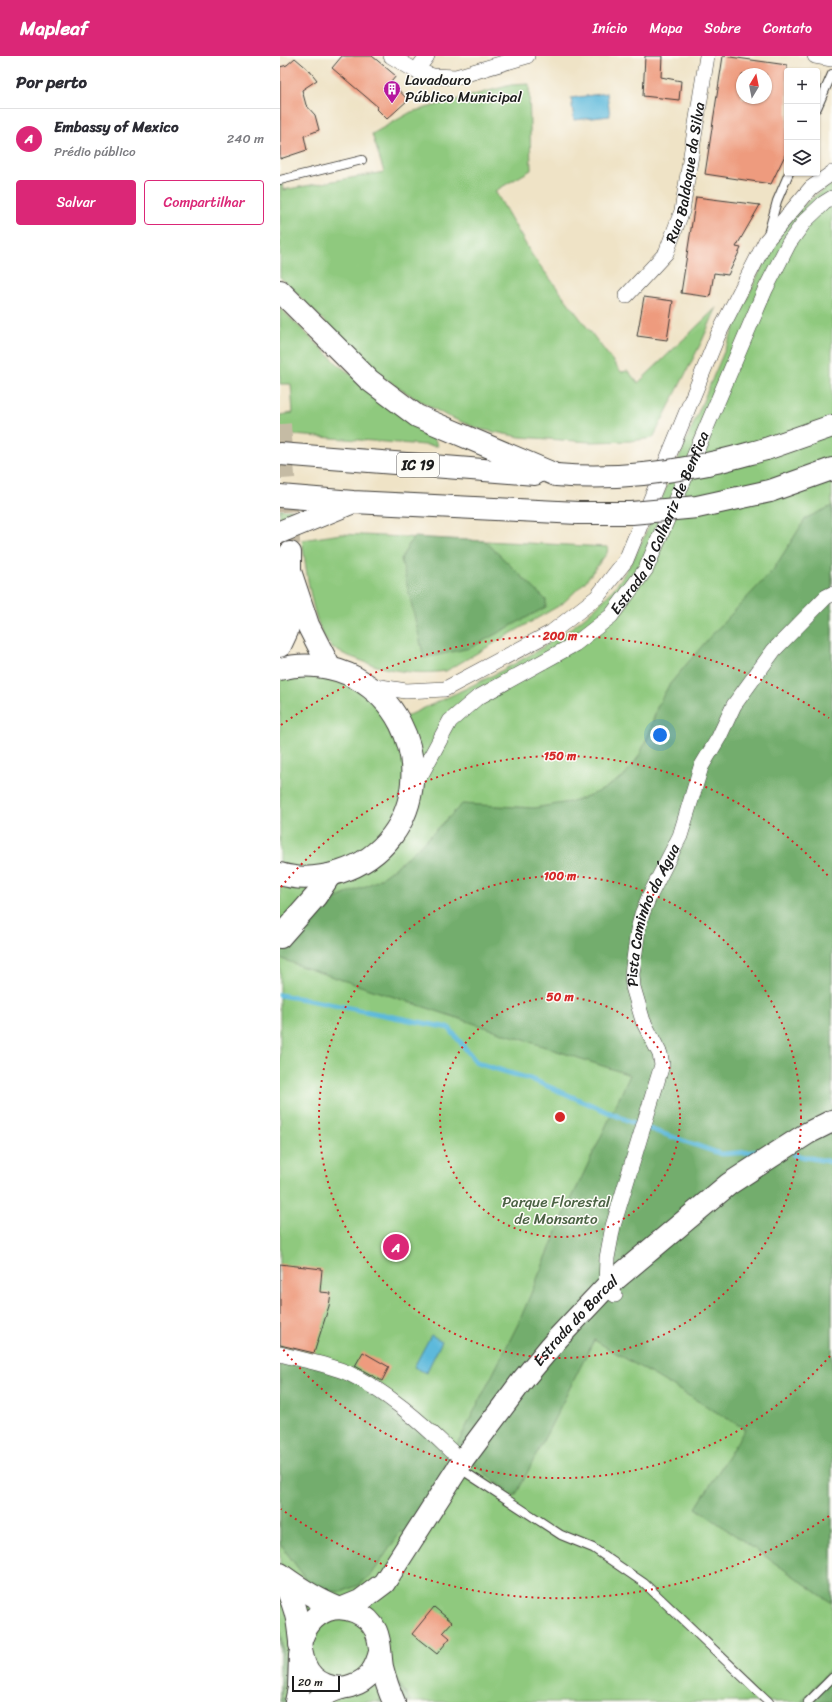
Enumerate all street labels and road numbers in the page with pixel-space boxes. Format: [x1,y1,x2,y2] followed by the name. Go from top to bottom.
[658,100,712,247] street label: Rua Baldaque da Silva
[603,427,716,620] street label: Estrada do Calhariz de Benfica
[397,453,439,477] road number: IC 19
[619,839,687,988] street label: Pista Caminho da Água
[526,1268,625,1372] street label: Estrada do Barcal

